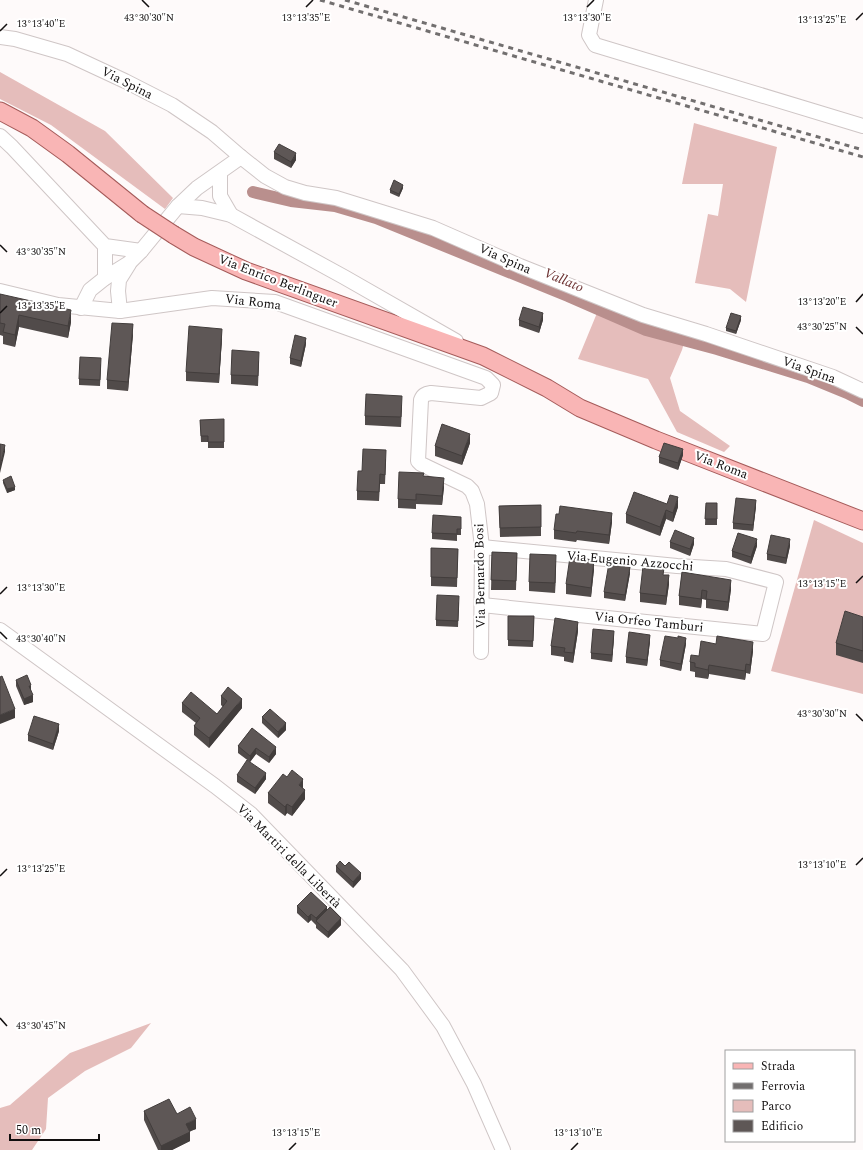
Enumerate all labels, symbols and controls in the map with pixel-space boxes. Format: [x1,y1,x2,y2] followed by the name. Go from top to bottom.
[124,10,174,26] text: 43°30'30"N
[282,10,330,26] text: 13°13'35"E
[563,10,611,26] text: 13°13'30"E
[798,12,846,28] text: 13°13'25"E
[17,16,65,32] text: 13°13'40"E
[98,61,157,105] street label: Via Spina
[476,239,535,280] street label: Via Spina
[16,244,66,260] text: 43°30'35"N
[215,249,341,313] street label: Via Enrico Berlinguer
[541,262,587,298] water label: Vallato
[224,289,283,315] street label: Via Roma
[798,294,846,310] text: 13°13'20"E
[17,298,65,314] text: 13°13'35"E
[797,319,847,335] text: 43°30'25"N
[780,351,839,389] street label: Via Spina
[691,446,751,485] street label: Via Roma
[469,523,491,629] street label: Via Bernardo Bosi
[566,545,694,577] street label: Via Eugenio Azzocchi
[798,576,846,592] text: 13°13'15"E
[17,580,65,596] text: 13°13'30"E
[593,606,705,638] street label: Via Orfeo Tamburi
[16,631,66,647] text: 43°30'40"N
[797,706,847,722] text: 43°30'30"N
[232,799,346,913] street label: Via Martiri della Libertà
[798,857,846,873] text: 13°13'10"E
[17,861,65,877] text: 13°13'25"E
[16,1018,66,1034] text: 43°30'45"N
[725,1050,855,1142] legend
[761,1057,795,1076] text: Strada
[761,1077,805,1096] text: Ferrovia
[761,1097,791,1116] text: Parco
[10,1116,99,1142] scale bar
[761,1117,803,1136] text: Edificio
[16,1121,41,1140] text: 50 m
[272,1125,320,1141] text: 13°13'15"E
[554,1125,602,1141] text: 13°13'10"E

